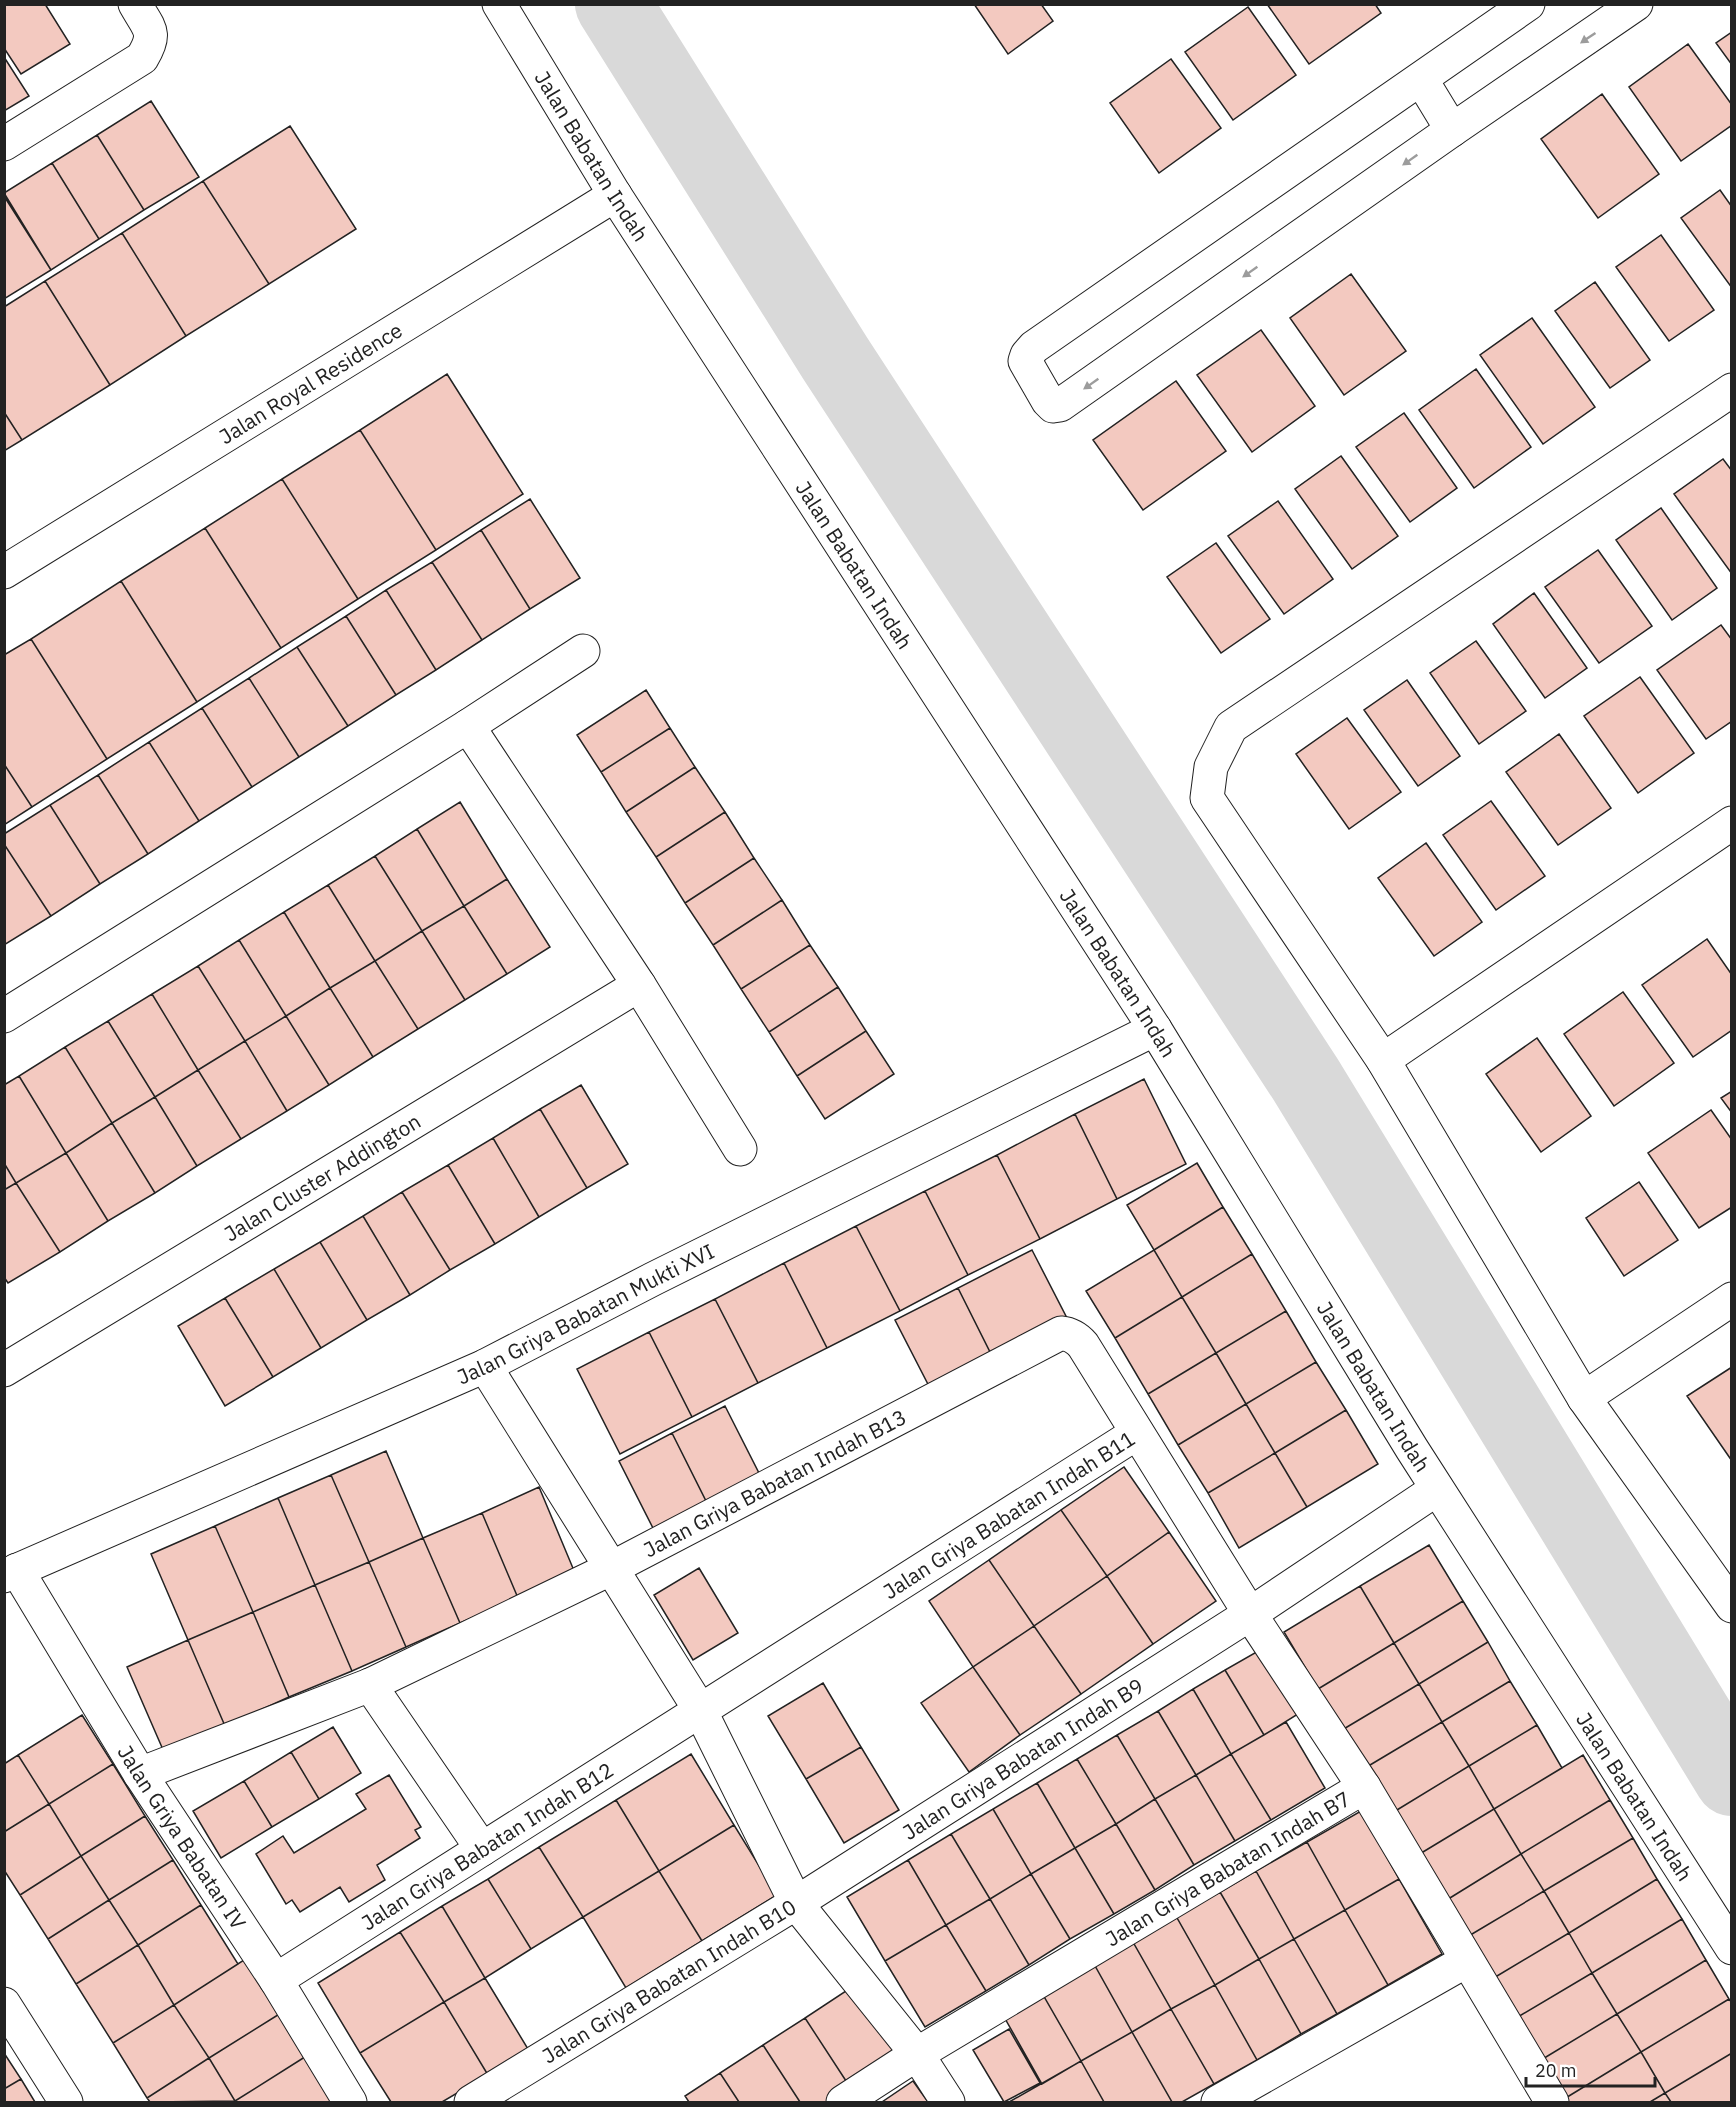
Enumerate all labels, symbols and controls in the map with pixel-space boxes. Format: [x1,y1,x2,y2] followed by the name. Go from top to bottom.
[1580,32,1596,43] one-way arrow
[529,65,655,246] street label: Jalan Babatan Indah
[1402,154,1418,165] one-way arrow
[1243,266,1259,278] one-way arrow
[213,316,407,450] street label: Jalan Royal Residence
[1083,378,1099,390] one-way arrow
[790,475,919,654] street label: Jalan Babatan Indah
[1054,883,1183,1062] street label: Jalan Babatan Indah
[219,1107,426,1247] street label: Jalan Cluster Addington
[452,1237,719,1391] street label: Jalan Griya Babatan Mukti XVI
[1311,1296,1437,1477] street label: Jalan Babatan Indah
[638,1402,911,1563] street label: Jalan Griya Babatan Indah B13
[877,1424,1140,1605] street label: Jalan Griya Babatan Indah B11
[897,1671,1149,1846] street label: Jalan Griya Babatan Indah B9
[1570,1707,1699,1886] street label: Jalan Babatan Indah
[112,1740,253,1935] street label: Jalan Griya Babatan IV
[356,1756,618,1936] street label: Jalan Griya Babatan Indah B12
[1100,1785,1355,1952] street label: Jalan Griya Babatan Indah B7
[537,1892,801,2069] street label: Jalan Griya Babatan Indah B10
[1526,2050,1655,2088] scale bar
[1535,2059,1577,2082] text: 20 m

